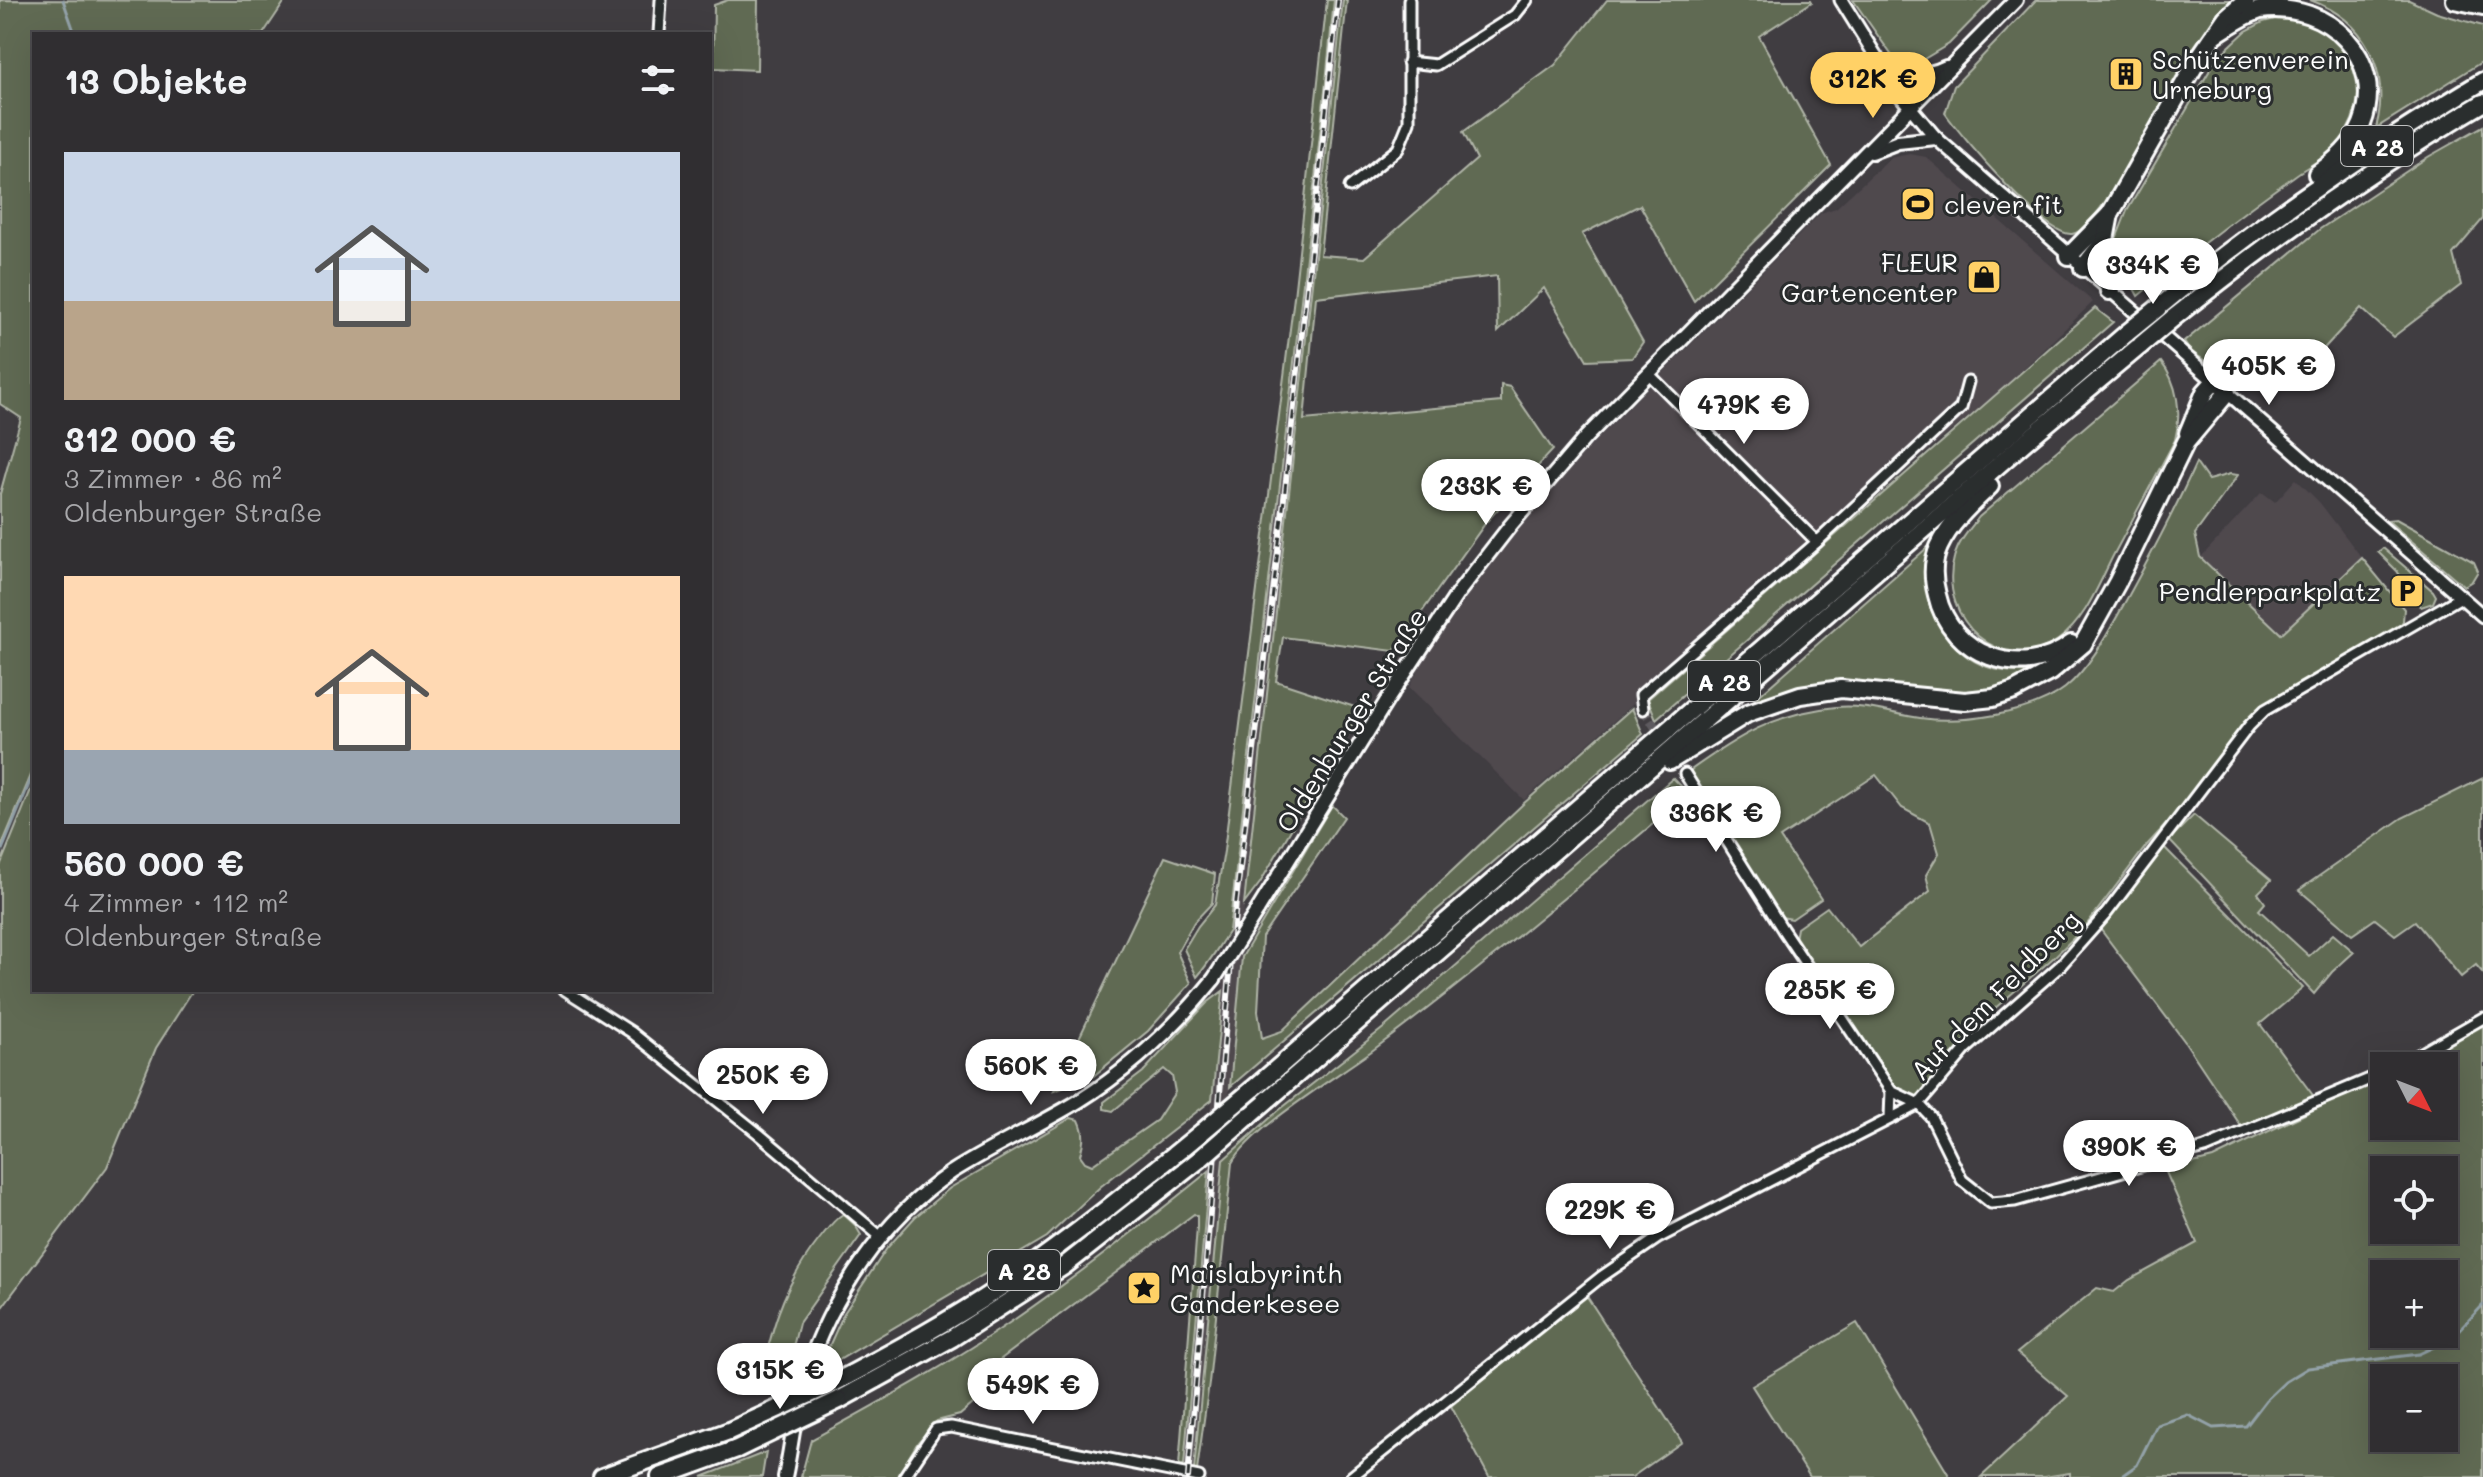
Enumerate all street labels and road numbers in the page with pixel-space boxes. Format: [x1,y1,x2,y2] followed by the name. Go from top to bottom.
[2341,126,2413,166] road number: A 28
[1268,601,1434,839] street label: Oldenburger Straße
[1688,661,1760,701] road number: A 28
[1903,903,2087,1087] street label: Auf dem Feldberg
[988,1250,1060,1290] road number: A 28

